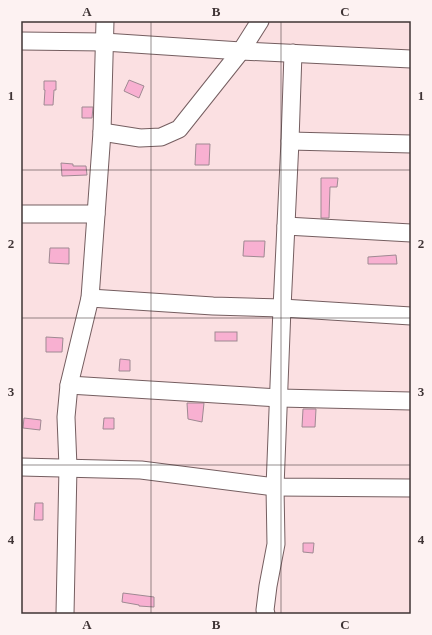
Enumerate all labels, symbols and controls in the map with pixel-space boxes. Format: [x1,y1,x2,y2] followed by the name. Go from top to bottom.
[82,4,92,19] text: A
[212,4,221,19] text: B
[340,4,350,19] text: C
[8,88,14,103] text: 1
[418,88,424,103] text: 1
[8,236,14,251] text: 2
[418,236,424,251] text: 2
[8,384,15,399] text: 3
[418,384,425,399] text: 3
[8,532,15,547] text: 4
[418,532,425,547] text: 4
[82,617,92,632] text: A
[212,617,221,632] text: B
[340,617,350,632] text: C

